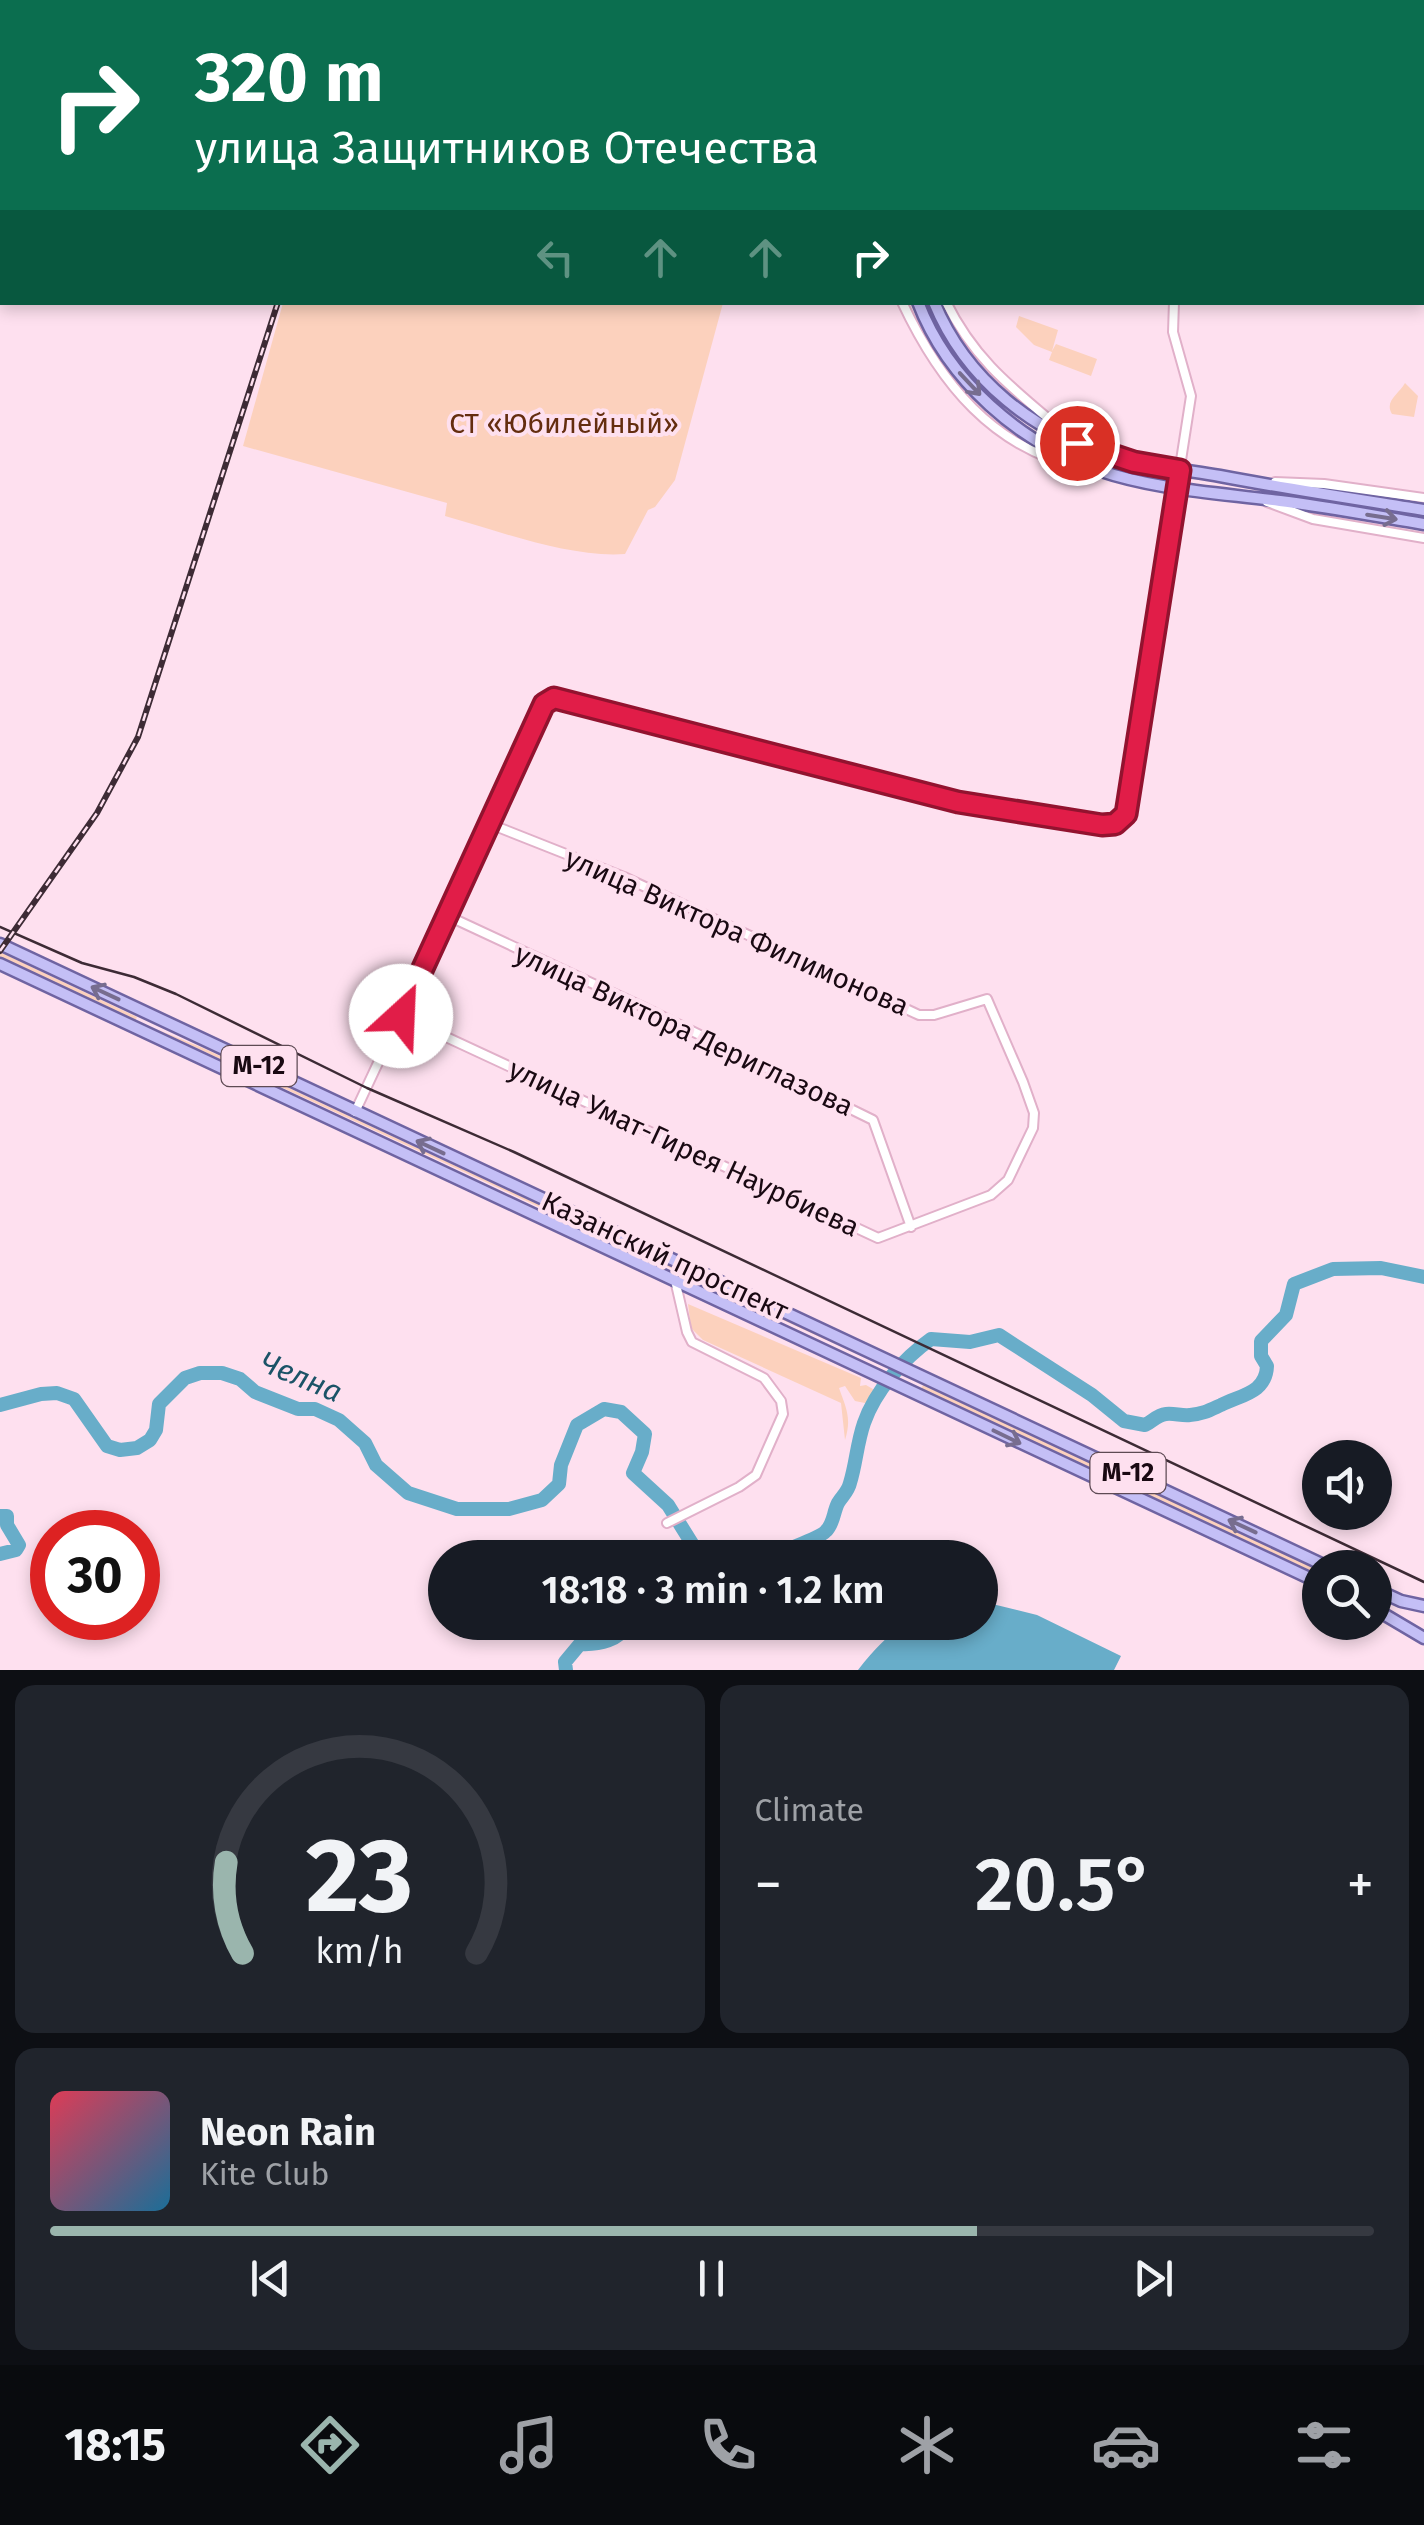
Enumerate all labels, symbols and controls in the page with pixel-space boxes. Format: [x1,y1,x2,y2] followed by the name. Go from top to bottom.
[195,36,384,120] text: 320 m
[30,40,160,170] icon: right
[195,121,819,175] text: улица Защитников Отечества
[528,230,583,285] icon: left
[633,230,688,285] icon: ahead
[738,230,793,285] icon: ahead
[843,230,898,285] icon: right
[958,372,982,396] one-way arrow
[1035,401,1120,486] pin
[449,407,679,440] park label: СТ «Юбилейный»
[1050,416,1105,471] icon: arrive
[1366,508,1398,527] one-way arrow
[560,841,914,1023] street label: улица Виктора Филимонова
[509,937,859,1123] street label: улица Виктора Дериглазова
[349,964,453,1068] position arrow
[90,982,120,1001] one-way arrow
[222,1046,296,1086] road number: М-12
[503,1052,865,1244] street label: улица Умат-Гирея Наурбиева
[416,1136,446,1155] one-way arrow
[537,1184,794,1328] street label: Казанский проспект
[255,1344,347,1410] water label: Челна
[991,1428,1021,1447] one-way arrow
[1302,1440,1392,1640] map controls
[1302,1440,1392,1530] button: sound
[1090,1453,1166,1493] road number: М-12
[30,1510,160,1640] speed limit sign: 30
[1227,1516,1257,1535] one-way arrow
[1302,1550,1392,1640] button: search
[541,1567,885,1613] text: 18:18 · 3 min · 1.2 km
[755,1791,864,1829] text: Climate
[306,1814,413,1939] text: 23
[975,1840,1154,1930] text: 20.5°
[755,1852,782,1918] text: −
[1347,1852,1374,1918] text: +
[316,1930,404,1972] text: km/h
[200,2109,376,2155] text: Neon Rain
[200,2155,329,2193] text: Kite Club
[243,2251,298,2306] icon: previous
[684,2251,739,2306] icon: pause
[1126,2251,1181,2306] icon: next
[295,2410,365,2480] icon: directions
[494,2410,564,2480] icon: music
[693,2410,763,2480] icon: phone
[892,2410,962,2480] icon: climate
[1091,2410,1161,2480] icon: car
[1289,2410,1359,2480] icon: filters
[64,2418,166,2472] text: 18:15

